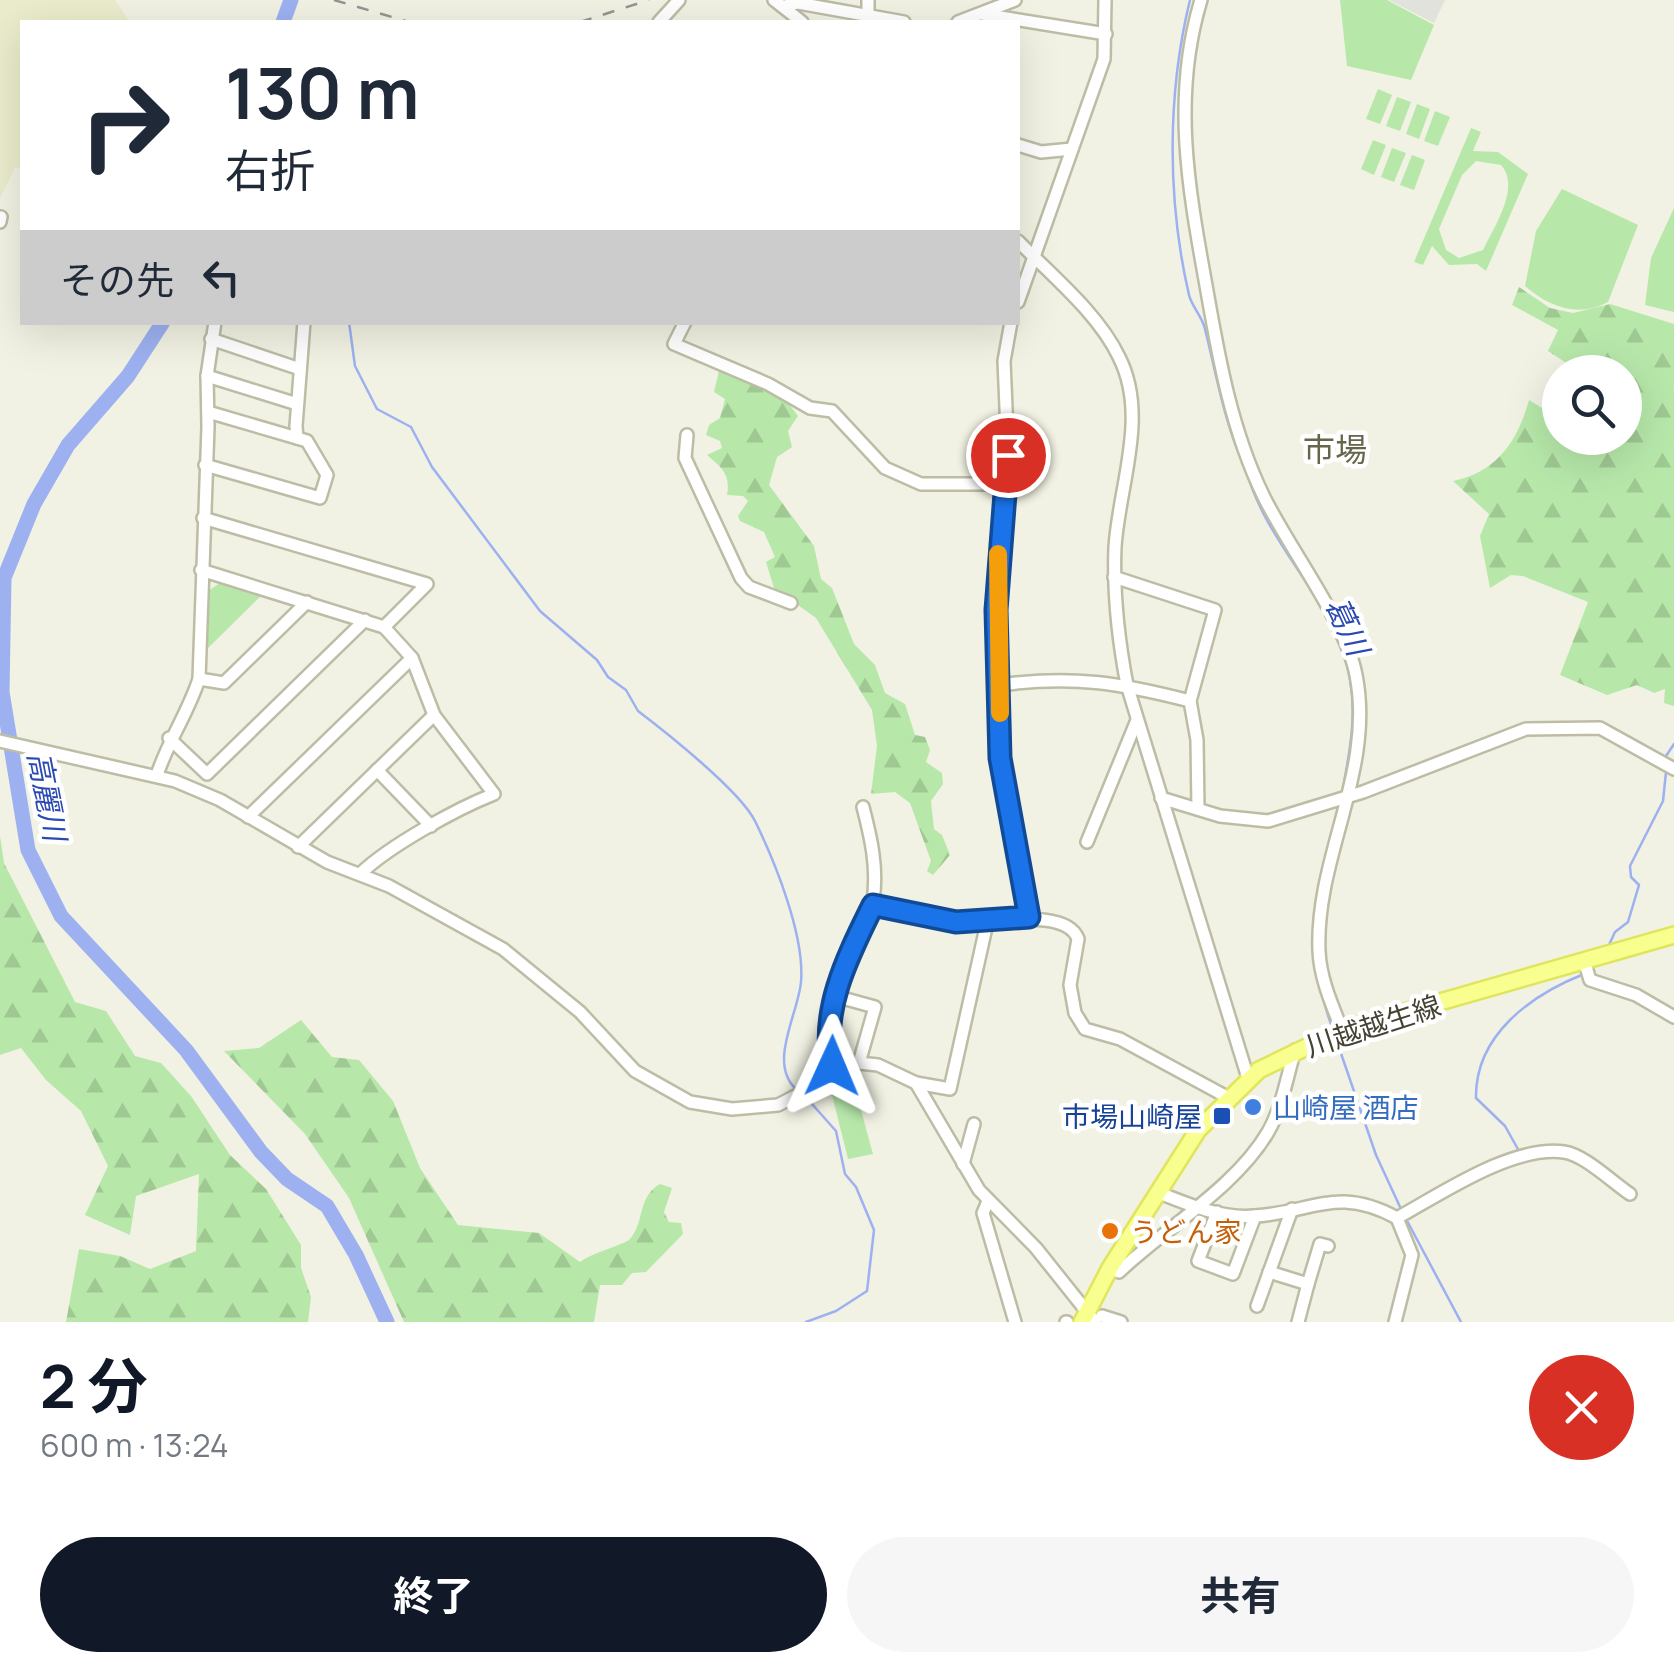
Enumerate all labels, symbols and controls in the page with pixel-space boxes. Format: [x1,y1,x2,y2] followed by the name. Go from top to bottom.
[225,44,419,140] text: 130 m
[60,60,190,190] icon: right
[225,139,315,201] text: 右折
[194,250,249,305] icon: left
[60,253,174,305] text: その先
[1542,355,1642,455] map controls
[1542,355,1642,455] button: search
[966,413,1051,498] pin
[1303,427,1367,471] district label: 市場
[981,428,1036,483] icon: arrive
[1317,590,1381,665] water label: 葛川
[19,748,77,847] water label: 高麗川
[1301,985,1445,1065] street label: 川越越生線
[780,1014,884,1118] position arrow
[1273,1088,1419,1126] place label: 山崎屋 酒店
[1242,1096,1264,1118] marker: 山崎屋 酒店
[1062,1097,1202,1135] place label: 市場山崎屋
[1211,1105,1233,1127] marker: 市場山崎屋
[1130,1212,1242,1250] place label: うどん家
[1099,1220,1121,1242] marker: うどん家
[40,1344,148,1426] text: 2 分
[1529,1355,1634,1460] button: close
[40,1423,229,1467] text: 600 m · 13:24
[40,1537,827,1652] button: 終了
[847,1537,1634,1652] button: 共有

